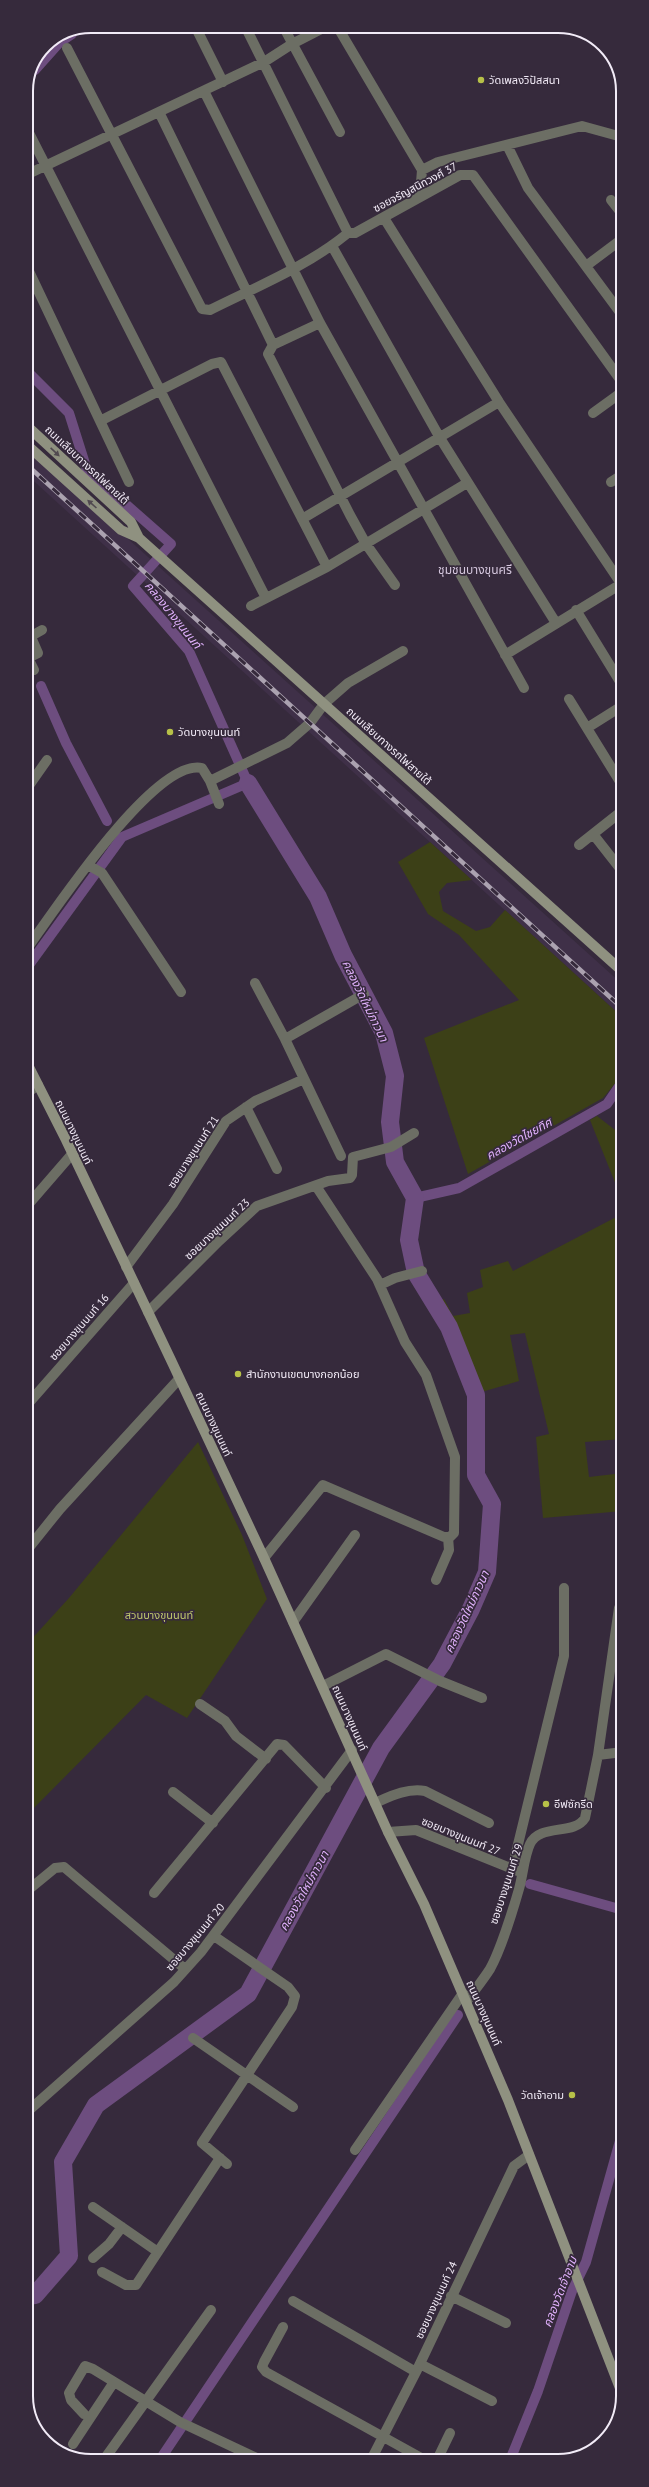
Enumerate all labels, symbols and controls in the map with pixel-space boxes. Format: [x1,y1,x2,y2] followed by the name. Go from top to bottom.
[489,73,560,87] place label: วัดเพลงวิปัสสนา
[476,75,486,85] marker: วัดเพลงวิปัสสนา
[371,159,459,215] street label: ซอยจรัญสนิทวงศ์ 37
[42,422,132,508] street label: ถนนเลียบทางรถไฟสายใต้
[50,447,60,456] one-way arrow
[87,499,97,509] one-way arrow
[438,562,512,577] district label: ชุมชนบางขุนศรี
[141,578,206,653] water label: คลองบางขุนนนท์
[344,704,434,788] street label: ถนนเลียบทางรถไฟสายใต้
[178,725,240,739] place label: วัดบางขุนนนท์
[165,727,175,737] marker: วัดบางขุนนนท์
[339,958,392,1045] water label: คลองวัดใหม่ภาวนา
[52,1097,96,1167] street label: ถนนบางขุนนนท์
[164,1113,222,1191] street label: ซอยบางขุนนนท์ 21
[483,1114,556,1163] water label: คลองวัดไชยทิศ
[182,1195,252,1263] street label: ซอยบางขุนนนท์ 23
[46,1291,112,1363] street label: ซอยบางขุนนนท์ 16
[246,1367,359,1381] place label: สำนักงานเขตบางกอกน้อย
[233,1369,243,1379] marker: สำนักงานเขตบางกอกน้อย
[193,1389,235,1459] street label: ถนนบางขุนนนท์
[441,1567,493,1655] water label: คลองวัดใหม่ภาวนา
[125,1608,193,1622] park label: สวนบางขุนนนท์
[329,1683,371,1753] street label: ถนนบางขุนนนท์
[554,1797,593,1811] place label: อีฟซักรีด
[541,1799,551,1809] marker: อีฟซักรีด
[420,1814,502,1858] street label: ซอยบางขุนนนท์ 27
[486,1842,526,1926] street label: ซอยบางขุนนนท์ 29
[275,1847,332,1933] water label: คลองวัดใหม่ภาวนา
[163,1900,227,1974] street label: ซอยบางขุนนนท์ 20
[463,1978,505,2048] street label: ถนนบางขุนนนท์
[521,2088,564,2102] place label: วัดเจ้าอาม
[567,2090,577,2100] marker: วัดเจ้าอาม
[539,2253,580,2329] water label: คลองวัดเจ้าอาม
[412,2259,460,2341] street label: ซอยบางขุนนนท์ 24

